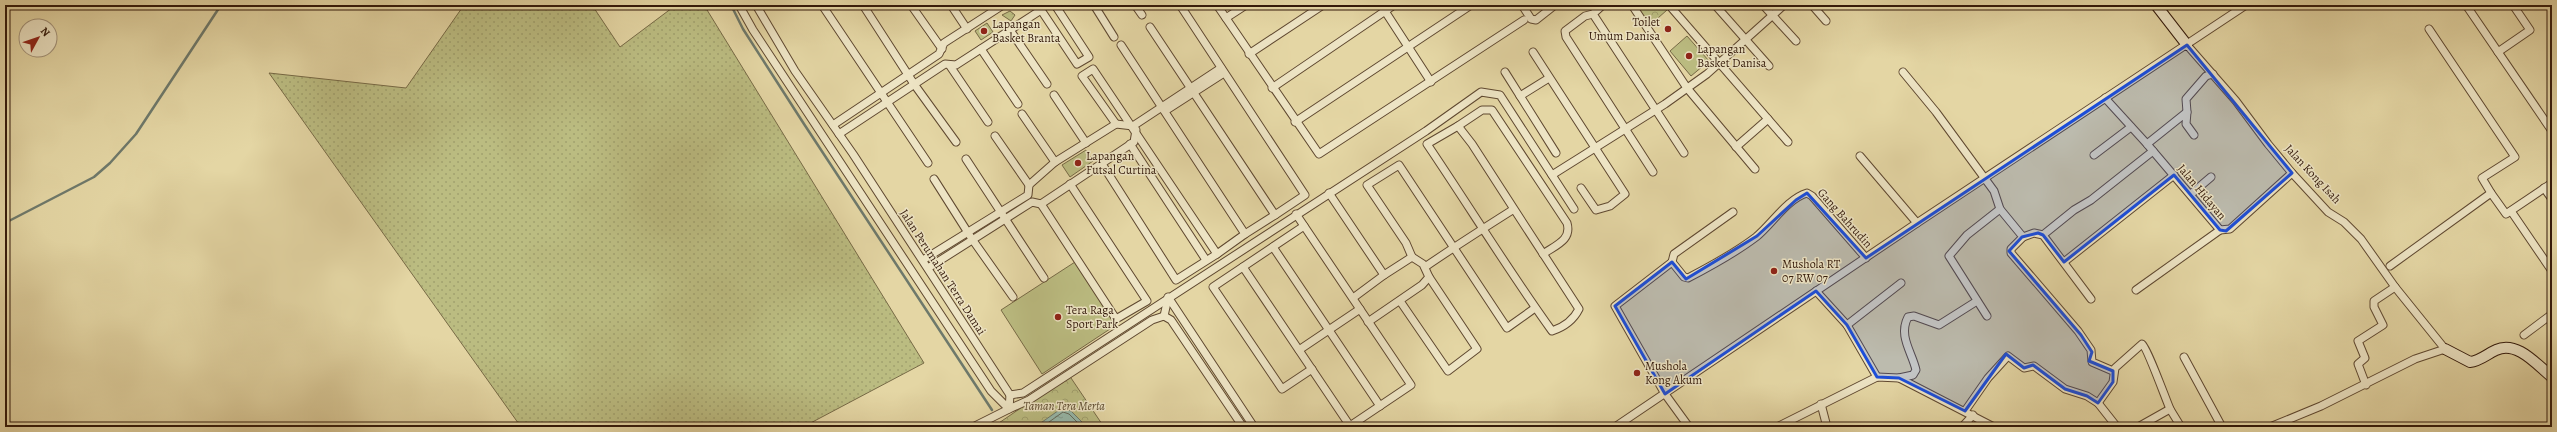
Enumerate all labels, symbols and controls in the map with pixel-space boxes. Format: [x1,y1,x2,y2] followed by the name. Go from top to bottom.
[1589,14,1660,44] place label: Toilet Umum Danisa
[992,16,1061,46] place label: Lapangan Basket Branta
[18,18,58,58] north arrow
[37,24,54,40] text: N
[1663,24,1673,34] marker: Toilet Umum Danisa
[979,26,989,36] marker: Lapangan Basket Branta
[1697,41,1767,71] place label: Lapangan Basket Danisa
[1684,51,1694,61] marker: Lapangan Basket Danisa
[2281,141,2345,208] street label: Jalan Kong Isah
[1086,148,1157,178] place label: Lapangan Futsal Curtina
[1073,158,1083,168] marker: Lapangan Futsal Curtina
[2174,161,2230,224] street label: Jalan Hidayan
[1814,185,1876,252] street label: Gang Bahrudin
[896,206,990,338] street label: Jalan Perumahan Terra Damai
[1782,256,1841,286] place label: Mushola RT 07 RW 07
[1769,266,1779,276] marker: Mushola RT 07 RW 07
[1066,302,1118,332] place label: Tera Raga Sport Park
[1053,312,1063,322] marker: Tera Raga Sport Park
[1645,358,1702,388] place label: Mushola Kong Akum
[1632,368,1642,378] marker: Mushola Kong Akum
[1023,398,1105,414] park label: Taman Tera Merta

